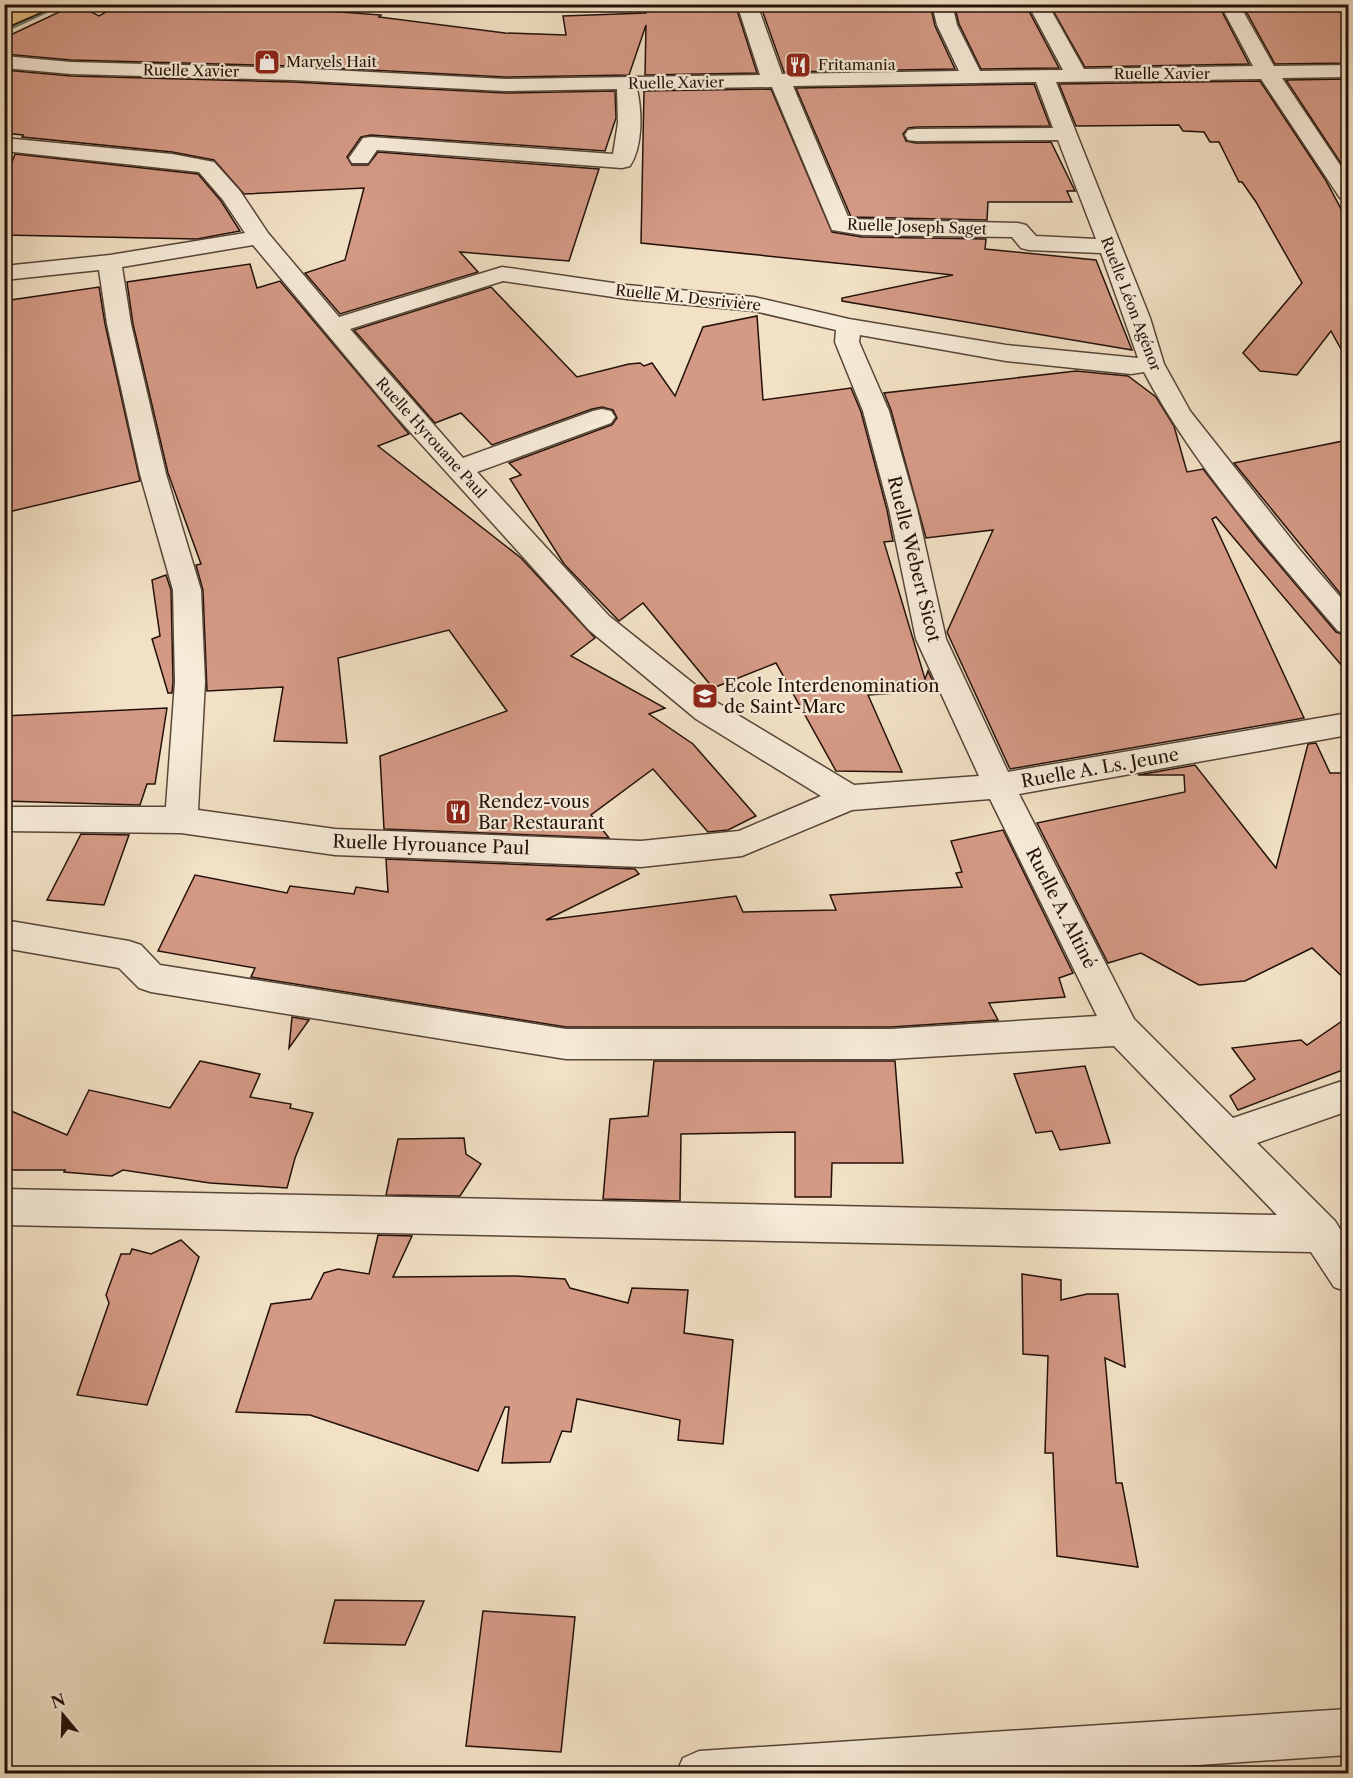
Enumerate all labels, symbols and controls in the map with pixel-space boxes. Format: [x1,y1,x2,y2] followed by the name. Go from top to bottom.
[252,47,282,77] shop icon: Marvels Hait
[783,50,813,80] restaurant icon: Fritamania
[286,52,378,71] place label: Marvels Hait
[818,55,896,74] place label: Fritamania
[143,60,240,81] street label: Ruelle Xavier
[1114,64,1211,83] street label: Ruelle Xavier
[628,72,725,93] street label: Ruelle Xavier
[847,215,988,238] street label: Ruelle Joseph Saget
[1097,234,1166,374] street label: Ruelle Léon Agénor
[614,280,762,315] street label: Ruelle M. Desrivière
[372,373,491,503] street label: Ruelle Hyrouane Paul
[883,474,945,645] street label: Ruelle Webert Sicot
[724,675,939,718] place label: Ecole Interdenomination de Saint-Marc
[690,681,720,711] school or university icon: Ecole Interdenomination de Saint-Marc
[1019,743,1181,793] street label: Ruelle A. Ls. Jeune
[478,791,605,834] place label: Rendez-vous Bar Restaurant
[443,797,473,827] restaurant icon: Rendez-vous Bar Restaurant
[332,831,530,859] street label: Ruelle Hyrouance Paul
[1021,844,1101,972] street label: Ruelle A. Altiné
[33,1685,93,1745] north arrow
[48,1689,68,1713] text: N

